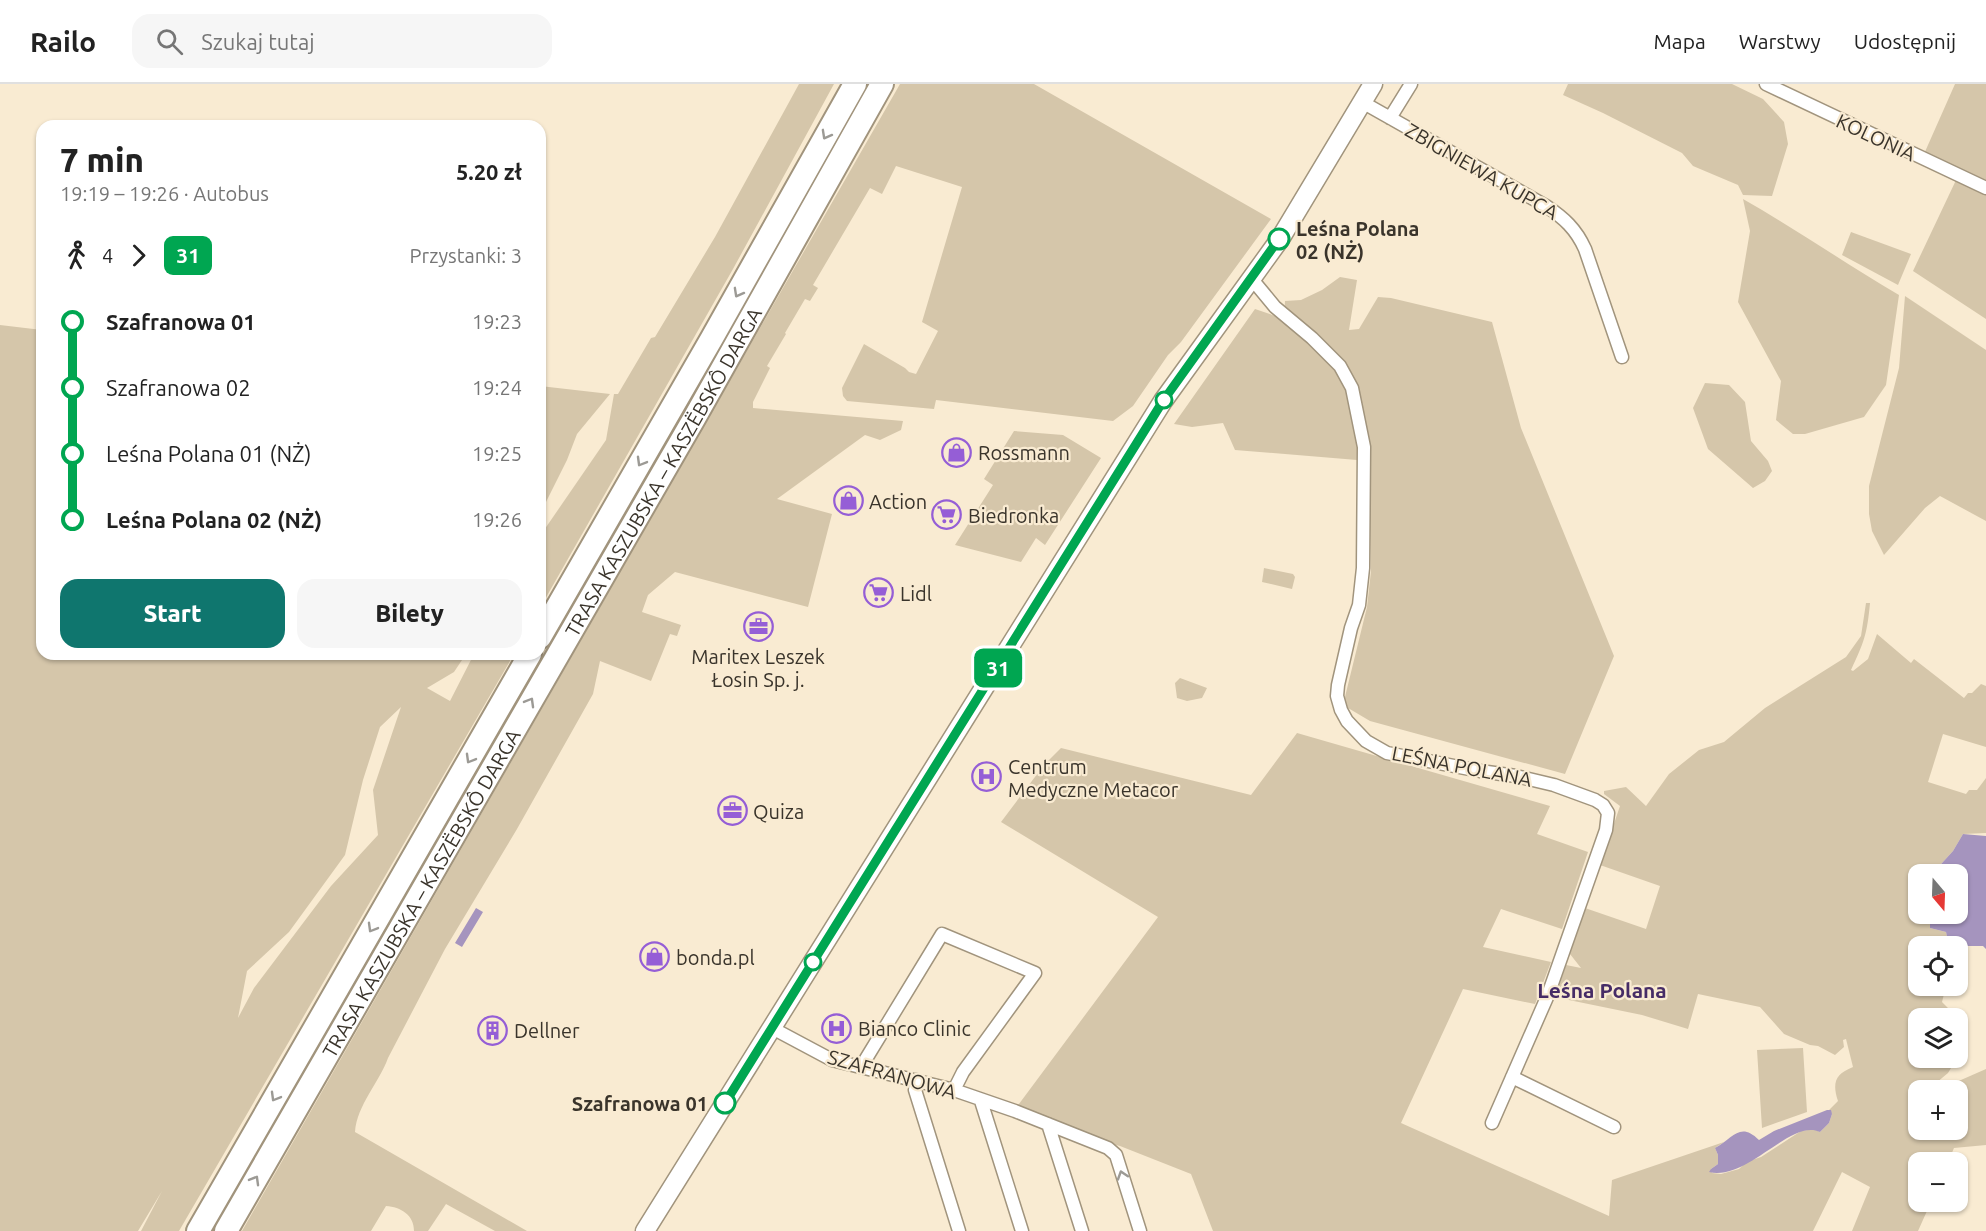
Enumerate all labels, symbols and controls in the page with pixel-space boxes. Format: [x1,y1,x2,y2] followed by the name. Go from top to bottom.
[132,14,552,68] search box
[153,25,186,58] icon: search
[30,26,96,57] text: Railo
[201,29,315,54] text: Szukaj tutaj
[1654,29,1706,53] text: Mapa
[1739,29,1821,53] text: Warstwy
[1854,29,1956,53] text: Udostępnij
[1833,109,1919,165] street label: KOLONIA
[1402,118,1562,224] street label: ZBIGNIEWA KUPCA
[822,129,833,139] one-way arrow
[60,141,144,178] text: 7 min
[456,159,522,184] text: 5.20 zł
[60,182,269,205] text: 19:19 – 19:26 · Autobus
[1296,217,1419,263] place label: Leśna Polana 02 (NŻ)
[1268,228,1290,250] marker: Leśna Polana 02 (NŻ)
[60,239,93,272] icon: walk
[122,239,155,272] icon: forward
[176,243,200,267] text: 31
[102,244,113,267] text: 4
[410,244,522,267] text: Przystanki: 3
[734,286,745,297] one-way arrow
[560,303,766,640] street label: TRASA KASZUBSKA – KASZËBSKÔ DARGA
[106,309,256,334] text: Szafranowa 01
[472,310,522,333] text: 19:23
[106,375,251,400] text: Szafranowa 02
[472,376,522,399] text: 19:24
[1155,391,1173,409] unlabelled marker
[941,436,973,468] shop icon: Rossmann
[106,441,312,466] text: Leśna Polana 01 (NŻ)
[978,441,1070,464] place label: Rossmann
[472,442,522,465] text: 19:25
[637,456,648,466] one-way arrow
[832,485,864,517] shop icon: Action
[869,490,927,513] place label: Action
[931,499,963,531] supermarket icon: Biedronka
[968,504,1059,527] place label: Biedronka
[106,507,322,532] text: Leśna Polana 02 (NŻ)
[472,508,522,531] text: 19:26
[863,577,895,609] supermarket icon: Lidl
[60,579,285,648] button: Start
[297,579,522,648] button: Bilety
[900,582,932,605] place label: Lidl
[742,610,774,642] office icon: Maritex Leszek Łosin Sp. j.
[691,645,825,691] place label: Maritex Leszek Łosin Sp. j.
[971,648,1025,688] line badge: 31
[986,656,1010,680] text: 31
[523,698,535,708] one-way arrow
[317,725,524,1061] street label: TRASA KASZUBSKA – KASZËBSKÔ DARGA
[1390,741,1534,791] street label: LEŚNA POLANA
[465,753,477,763] one-way arrow
[1008,755,1179,801] place label: Centrum Medyczne Metacor
[971,761,1003,793] hospital icon: Centrum Medyczne Metacor
[716,795,748,827] office icon: Quiza
[753,800,804,823] place label: Quiza
[1908,864,1968,924] north arrow
[1908,864,1968,1212] map controls
[368,922,380,932] one-way arrow
[1908,936,1968,996] button: locate
[639,941,671,973] shop icon: bonda.pl
[676,946,755,969] place label: bonda.pl
[804,953,822,971] unlabelled marker
[1537,978,1667,1002] district label: Leśna Polana
[1908,1008,1968,1068] button: layers
[821,1012,853,1044] hospital icon: Bianco Clinic
[477,1014,509,1046] building icon: Dellner
[858,1017,971,1040] place label: Bianco Clinic
[514,1019,580,1042] place label: Dellner
[825,1045,959,1103] street label: SZAFRANOWA
[1908,1080,1968,1140] button: +
[271,1091,282,1101] one-way arrow
[572,1092,708,1115] place label: Szafranowa 01
[714,1092,736,1114] marker: Szafranowa 01
[1908,1152,1968,1212] button: −
[1117,1170,1130,1181] one-way arrow
[248,1176,259,1186] one-way arrow

